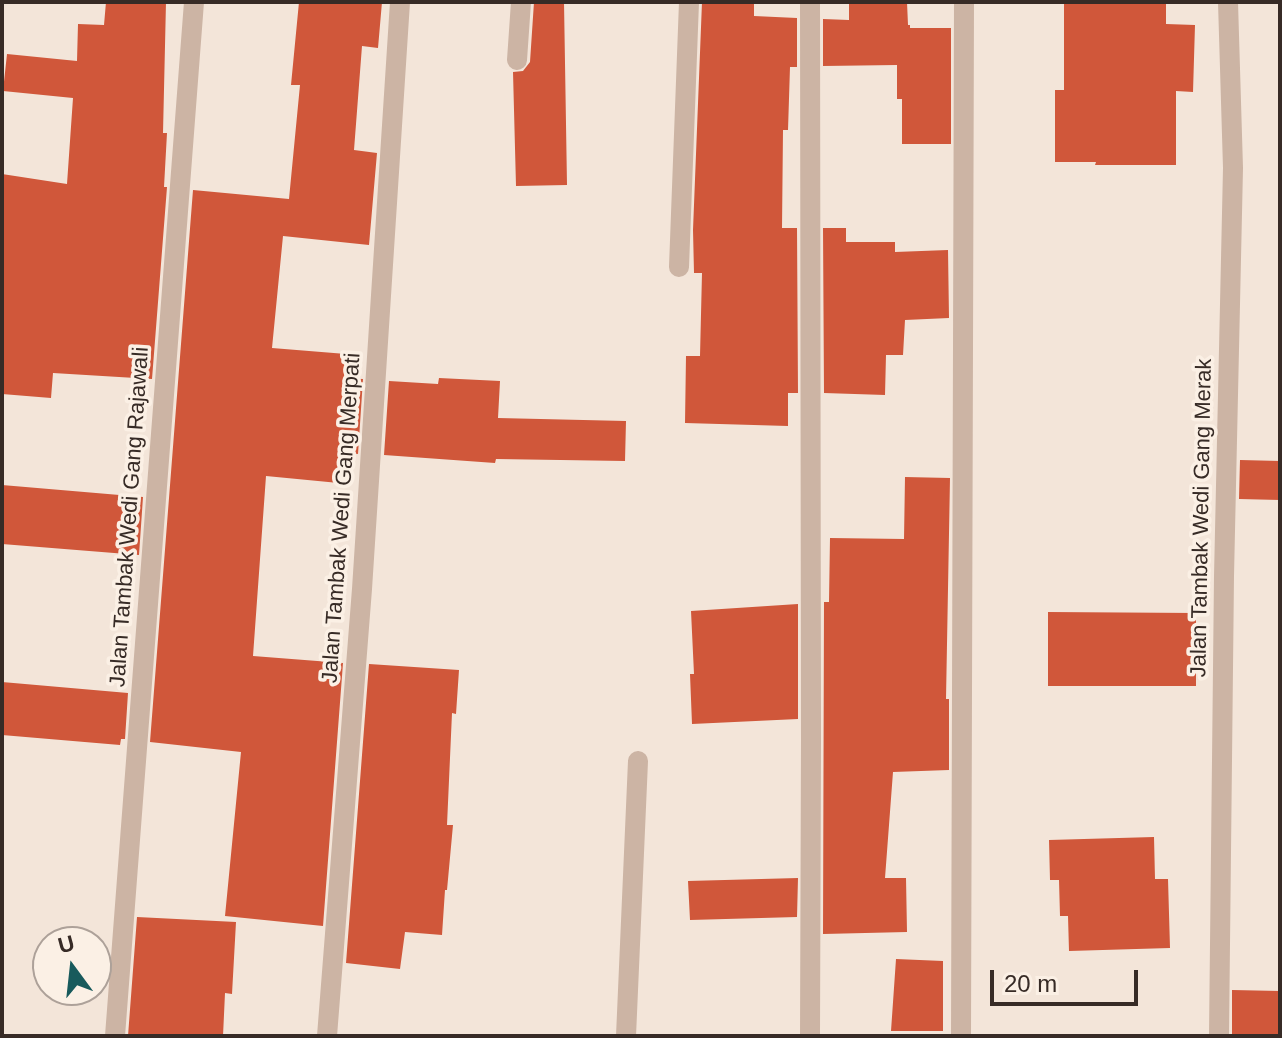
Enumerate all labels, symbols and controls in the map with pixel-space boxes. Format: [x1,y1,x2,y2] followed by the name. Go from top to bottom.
[105,346,155,688] street label: Jalan Tambak Wedi Gang Rajawali
[317,352,367,684] street label: Jalan Tambak Wedi Gang Merpati
[1186,358,1218,678] street label: Jalan Tambak Wedi Gang Merak
[32,926,112,1006] north arrow
[55,930,77,958] text: U
[994,954,1142,1004] scale bar
[1004,970,1057,997] text: 20 m

